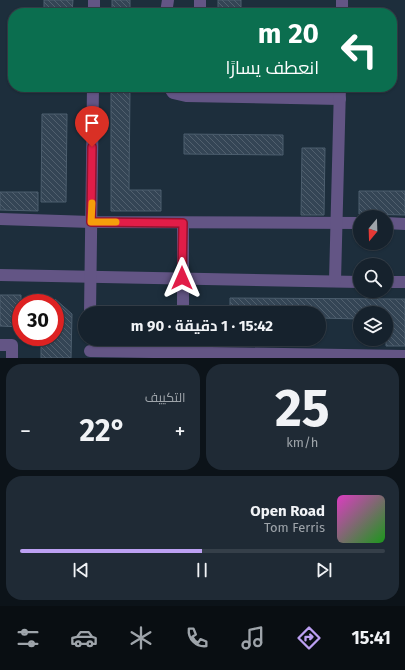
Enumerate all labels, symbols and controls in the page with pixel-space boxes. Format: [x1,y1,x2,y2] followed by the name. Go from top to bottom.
[258,17,319,50] text: 20 m
[333,24,385,76] icon: left
[225,57,319,79] text: انعطف يسارًا
[75,106,109,147] pin
[81,112,103,134] icon: arrive
[353,210,393,250] north arrow
[353,210,393,346] map controls
[161,257,203,299] position arrow
[353,258,393,298] button: search
[12,294,64,346] speed limit sign: 30
[353,306,393,346] button: layers
[131,317,273,335] text: 15:42 · 1 دقيقة · 90 m
[275,377,330,440] text: 25
[145,390,186,405] text: التكييف
[79,413,126,449] text: 22°
[20,418,31,445] text: −
[175,418,186,445] text: +
[286,435,318,450] text: km/h
[250,502,325,520] text: Open Road
[264,520,325,535] text: Tom Ferris
[70,559,92,581] icon: previous
[191,559,213,581] icon: pause
[313,559,335,581] icon: next
[14,624,42,652] icon: filters
[70,624,98,652] icon: car
[127,624,155,652] icon: climate
[183,624,211,652] icon: phone
[239,624,267,652] icon: music
[295,624,323,652] icon: directions
[351,627,391,649] text: 15:41

